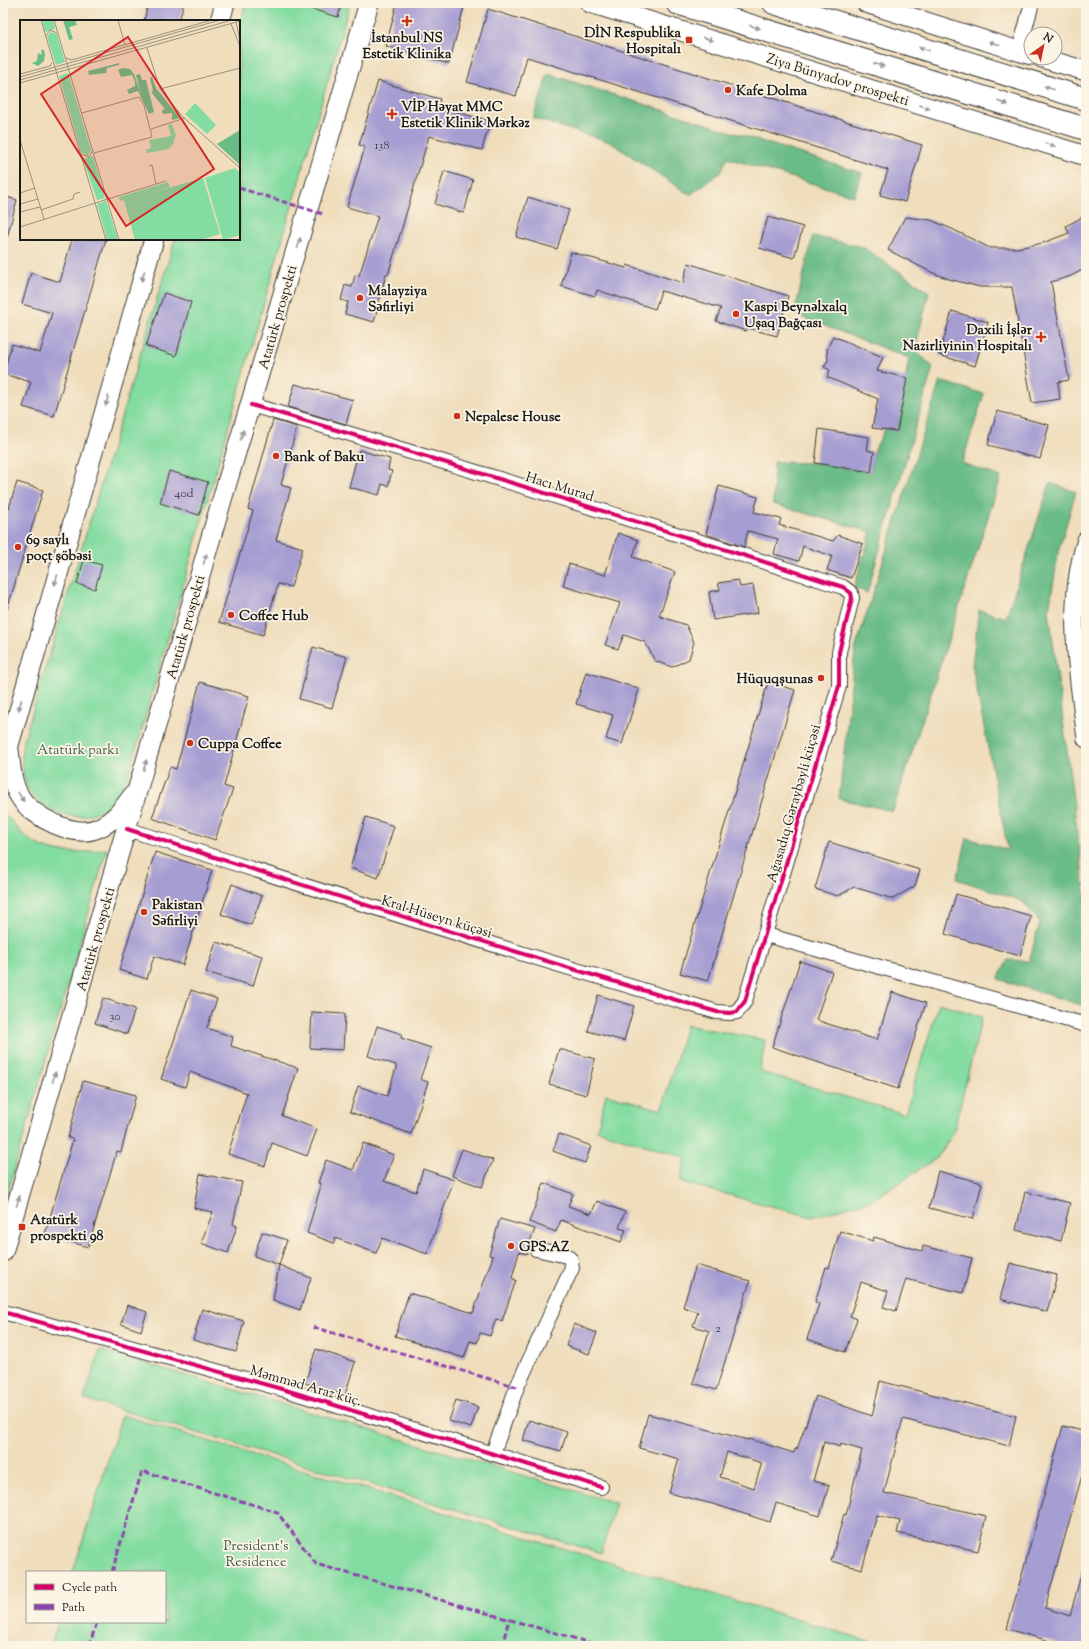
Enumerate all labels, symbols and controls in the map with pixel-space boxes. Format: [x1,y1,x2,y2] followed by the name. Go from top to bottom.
[401,15,413,27] marker: İstanbul NS Estetik Klinika
[20,20,240,240] inset map
[584,24,682,60] place label: DİN Respublika Hospitalı
[749,24,761,30] one-way arrow
[1023,26,1063,66] north arrow
[363,29,452,65] place label: İstanbul NS Estetik Klinika
[1039,29,1056,48] text: N
[684,35,694,45] marker: DİN Respublika Hospitalı
[702,36,714,42] one-way arrow
[987,40,999,46] one-way arrow
[918,46,930,52] one-way arrow
[764,50,911,112] street label: Ziya Bünyadov prospekti
[873,62,885,68] one-way arrow
[736,82,808,102] place label: Kafe Dolma
[723,85,733,95] marker: Kafe Dolma
[1042,85,1054,91] one-way arrow
[401,98,531,134] place label: VİP Həyat MMC Estetik Klinik Mərkəz
[998,100,1010,106] one-way arrow
[920,104,932,110] one-way arrow
[386,108,398,120] marker: VİP Həyat MMC Estetik Klinik Mərkəz
[375,137,389,155] house number: 138
[1044,142,1056,148] one-way arrow
[296,237,302,249] one-way arrow
[254,263,303,372] street label: Atatürk prospekti
[140,271,146,283] one-way arrow
[368,282,428,318] place label: Malayziya Səfirliyi
[355,293,365,303] marker: Malayziya Səfirliyi
[744,298,847,334] place label: Kaspi Beynəlxalq Uşaq Bağçası
[731,309,741,319] marker: Kaspi Beynəlxalq Uşaq Bağçası
[903,321,1033,357] place label: Daxili İşlər Nazirliyinin Hospitalı
[1035,331,1047,343] marker: Daxili İşlər Nazirliyinin Hospitalı
[104,396,110,408] one-way arrow
[465,408,561,428] place label: Nepalese House
[452,411,462,421] marker: Nepalese House
[239,428,245,440] one-way arrow
[284,448,365,468] place label: Bank of Baku
[271,451,281,461] marker: Bank of Baku
[523,468,596,508] street label: Hacı Murad
[174,485,194,503] house number: 40d
[26,531,92,567] place label: 69 saylı poçt şöbəsi
[13,542,23,552] marker: 69 saylı poçt şöbəsi
[202,553,208,565] one-way arrow
[162,573,211,682] street label: Atatürk prospekti
[53,575,59,587] one-way arrow
[239,607,309,627] place label: Coffee Hub
[226,610,236,620] marker: Coffee Hub
[736,670,813,690] place label: Hüquqşunas
[816,673,826,683] marker: Hüquqşunas
[17,699,23,712] one-way arrow
[763,722,827,885] street label: Ağasadıq Gəraybəyli küçəsi
[198,735,282,755] place label: Cuppa Coffee
[185,738,195,748] marker: Cuppa Coffee
[37,741,119,761] park label: Atatürk parkı
[142,759,148,771] one-way arrow
[17,792,25,802] one-way arrow
[72,885,121,994] street label: Atatürk prospekti
[378,892,494,944] street label: Kral Hüseyn küçəsi
[152,896,204,932] place label: Pakistan Səfirliyi
[139,907,149,917] marker: Pakistan Səfirliyi
[109,1008,121,1026] house number: 30
[51,1070,57,1082] one-way arrow
[15,1195,21,1208] one-way arrow
[30,1211,103,1247] place label: Atatürk prospekti 98
[17,1222,27,1232] marker: Atatürk prospekti 98
[519,1238,569,1258] place label: GPS.AZ
[506,1241,516,1251] marker: GPS.AZ
[715,1320,721,1338] house number: 2
[247,1361,364,1412] street label: Məmməd Araz küç.
[224,1537,288,1573] park label: President's Residence
[26,1571,166,1623] legend
[62,1579,117,1597] text: Cycle path
[62,1599,85,1617] text: Path

